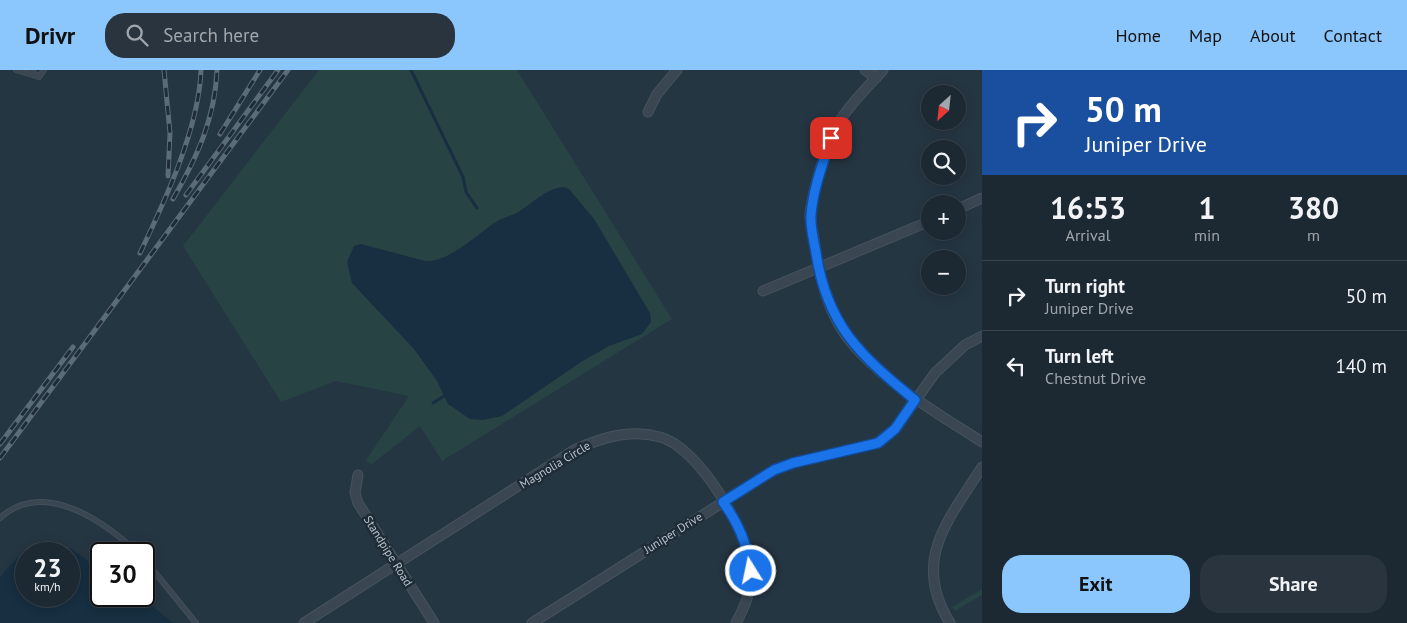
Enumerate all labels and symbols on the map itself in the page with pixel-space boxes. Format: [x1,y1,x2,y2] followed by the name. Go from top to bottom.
[921,85,966,130] north arrow
[810,117,852,159] pin
[517,438,593,492] street label: Magnolia Circle
[640,509,705,557] street label: Juniper Drive
[361,513,416,589] street label: Standpipe Road
[90,542,155,607] speed limit sign: 30
[724,544,776,596] position arrow

